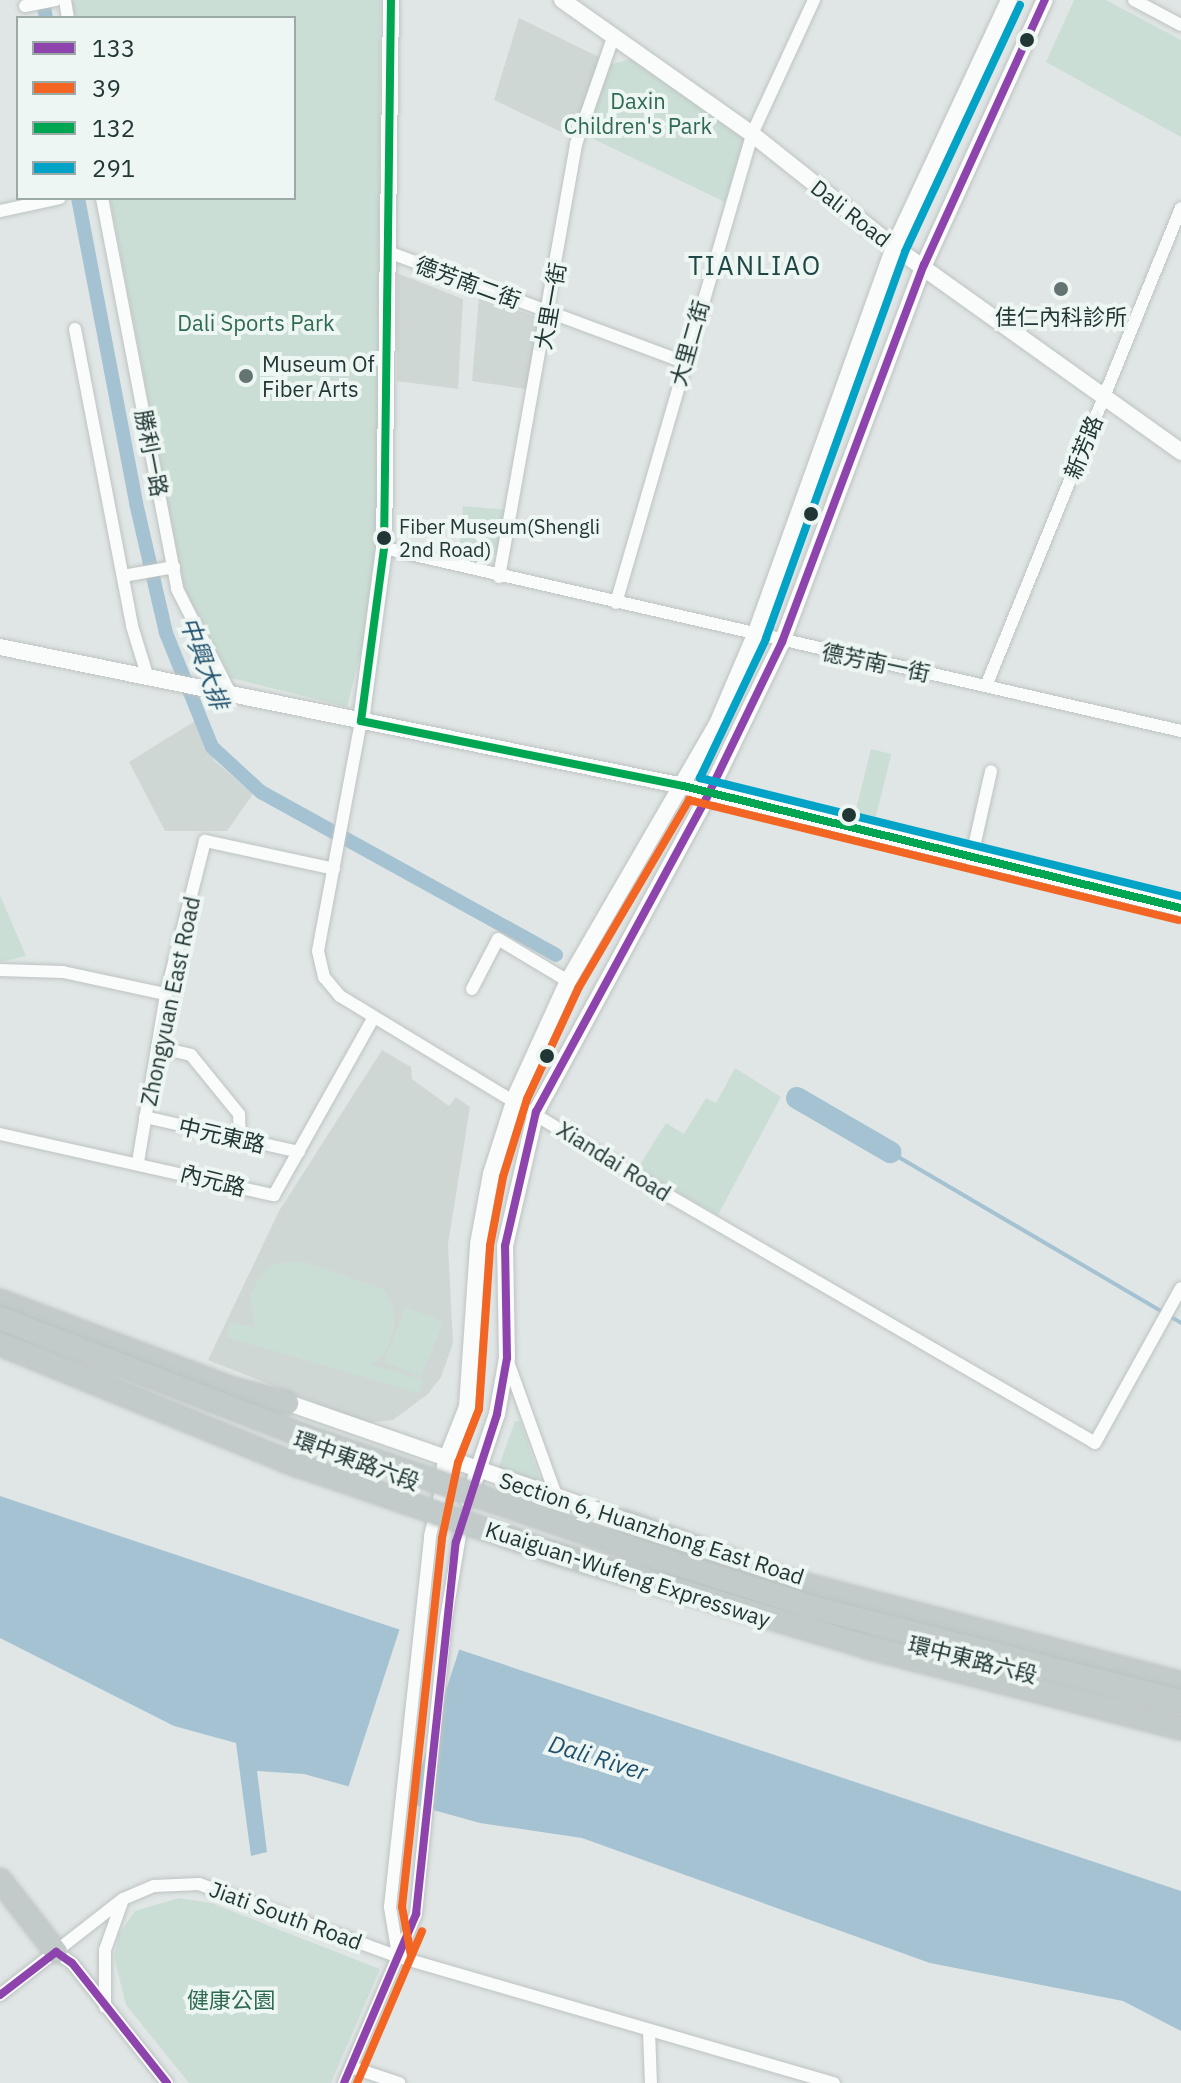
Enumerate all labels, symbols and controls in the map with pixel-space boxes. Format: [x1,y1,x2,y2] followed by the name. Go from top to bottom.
[16,16,296,200] legend
[92,32,135,64] text: 133
[1019,32,1035,48] unlabelled marker
[92,72,121,104] text: 39
[564,87,712,138] park label: Daxin Children's Park
[92,112,135,144] text: 132
[92,152,135,184] text: 291
[806,174,896,252] street label: Dali Road
[688,250,822,282] district label: TIANLIAO
[412,251,524,313] street label: 德芳南二街
[529,260,571,352] street label: 大里一街
[1050,278,1072,300] marker: 佳仁內科診所
[664,297,714,389] street label: 大里二街
[995,304,1127,330] place label: 佳仁內科診所
[177,310,335,336] park label: Dali Sports Park
[262,350,375,402] place label: Museum Of Fiber Arts
[237,367,255,385] marker: Museum Of Fiber Arts
[131,407,173,499] street label: 勝利一路
[1058,411,1108,483] street label: 新芳路
[803,506,819,522] unlabelled marker
[399,514,600,561] place label: Fiber Museum(Shengli 2nd Road)
[376,530,392,546] marker: Fiber Museum(Shengli 2nd Road)
[174,613,234,713] water label: 中興大排
[819,638,933,686] street label: 德芳南一街
[841,807,857,823] unlabelled marker
[135,894,205,1108] street label: Zhongyuan East Road
[539,1048,555,1064] unlabelled marker
[176,1112,268,1158] street label: 中元東路
[552,1116,676,1206] street label: Xiandai Road
[178,1159,248,1201] street label: 內元路
[290,1425,424,1495] street label: 環中東路六段
[496,1466,808,1590] street label: Section 6, Huanzhong East Road
[482,1515,774,1633] street label: Kuaiguan-Wufeng Expressway
[906,1630,1040,1688] street label: 環中東路六段
[545,1729,651,1787] water label: Dali River
[206,1875,366,1955] street label: Jiati South Road
[187,1987,275,2013] park label: 健康公園

